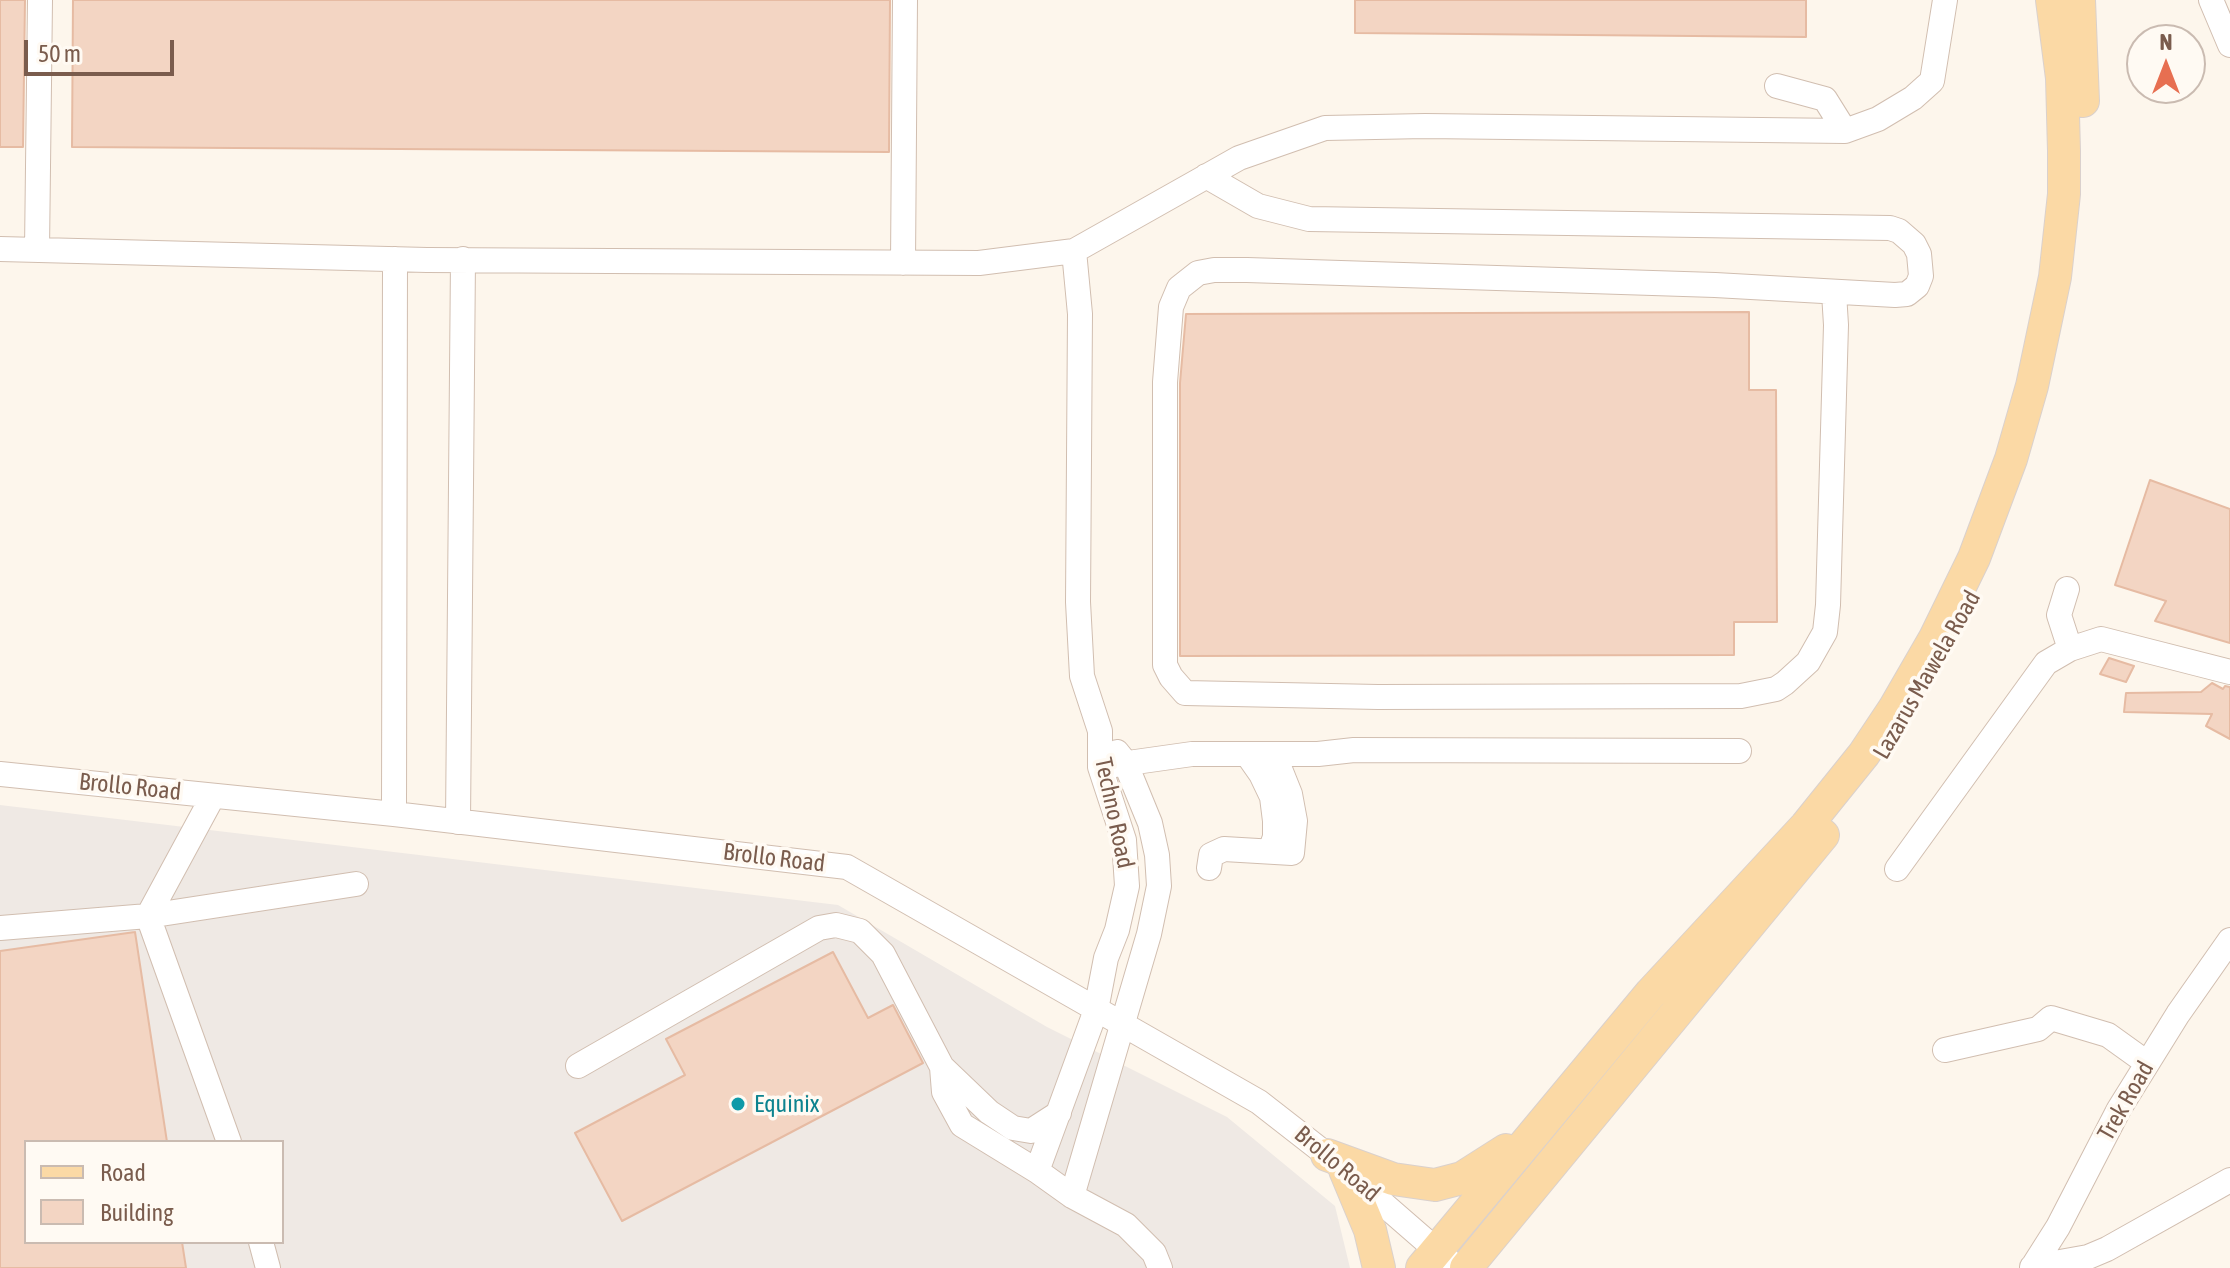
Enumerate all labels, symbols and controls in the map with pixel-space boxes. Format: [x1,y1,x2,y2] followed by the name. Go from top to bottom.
[28,24,178,74] scale bar
[2126,24,2206,104] north arrow
[2160,29,2172,55] text: N
[38,40,81,67] text: 50 m
[1867,586,1987,764] street label: Lazarus Mawela Road
[1088,755,1140,871] street label: Techno Road
[77,767,183,807] street label: Brollo Road
[721,837,827,879] street label: Brollo Road
[2092,1056,2160,1146] street label: Trek Road
[754,1090,820,1118] place label: Equinix
[729,1095,747,1113] marker: Equinix
[1288,1120,1386,1208] street label: Brollo Road
[24,1140,284,1244] legend
[100,1159,146,1186] text: Road
[100,1199,173,1226] text: Building

